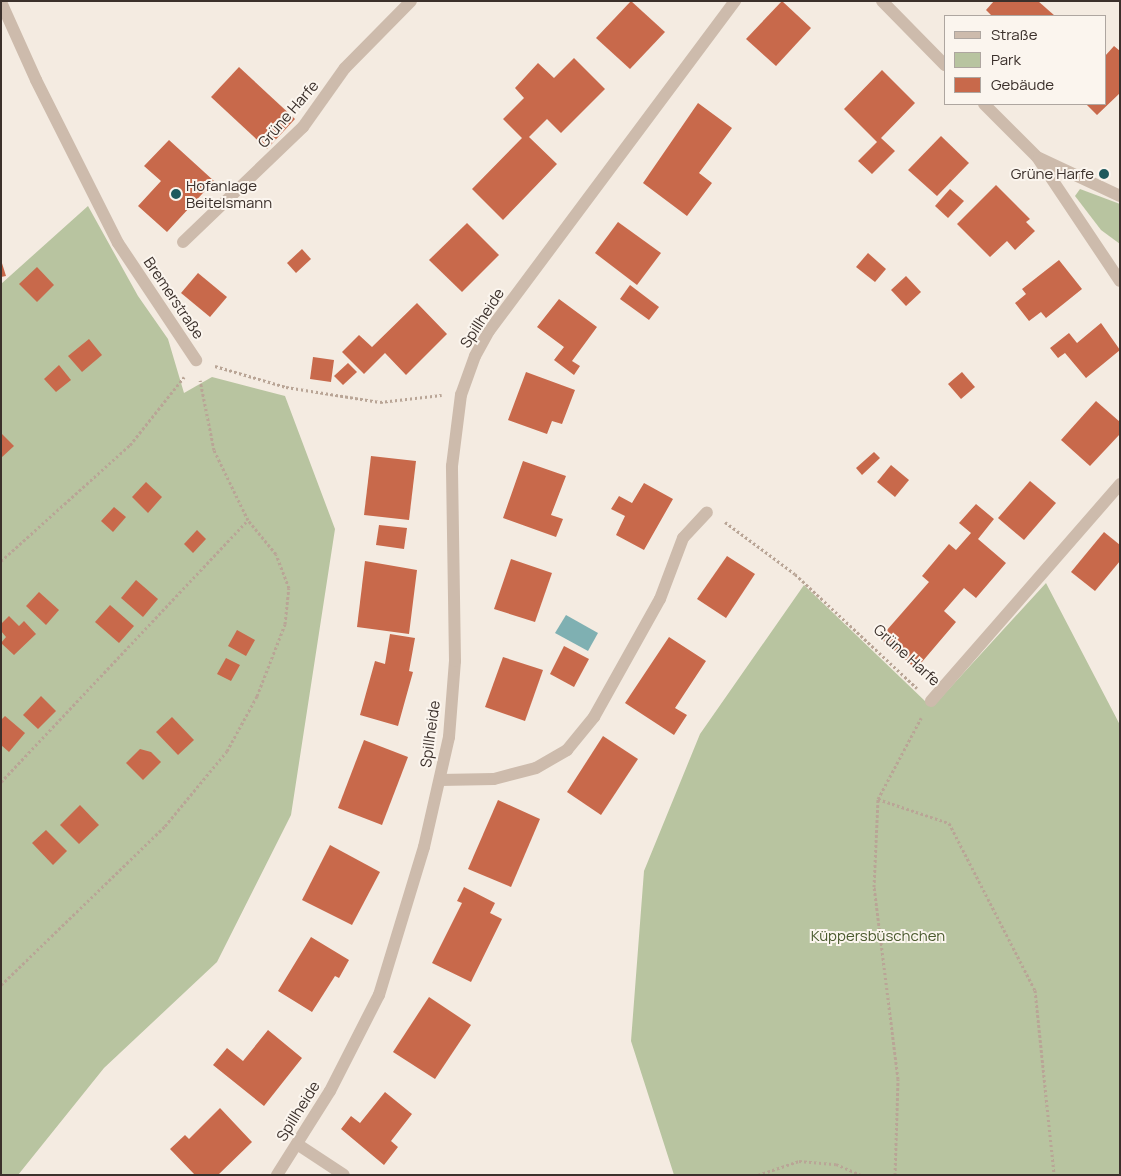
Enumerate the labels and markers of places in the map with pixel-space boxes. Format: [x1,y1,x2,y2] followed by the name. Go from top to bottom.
[1011,165,1094,183] place label: Grüne Harfe
[1098,168,1110,180] marker: Grüne Harfe
[186,176,272,211] place label: Hofanlage Beitelsmann
[170,188,182,200] marker: Hofanlage Beitelsmann

